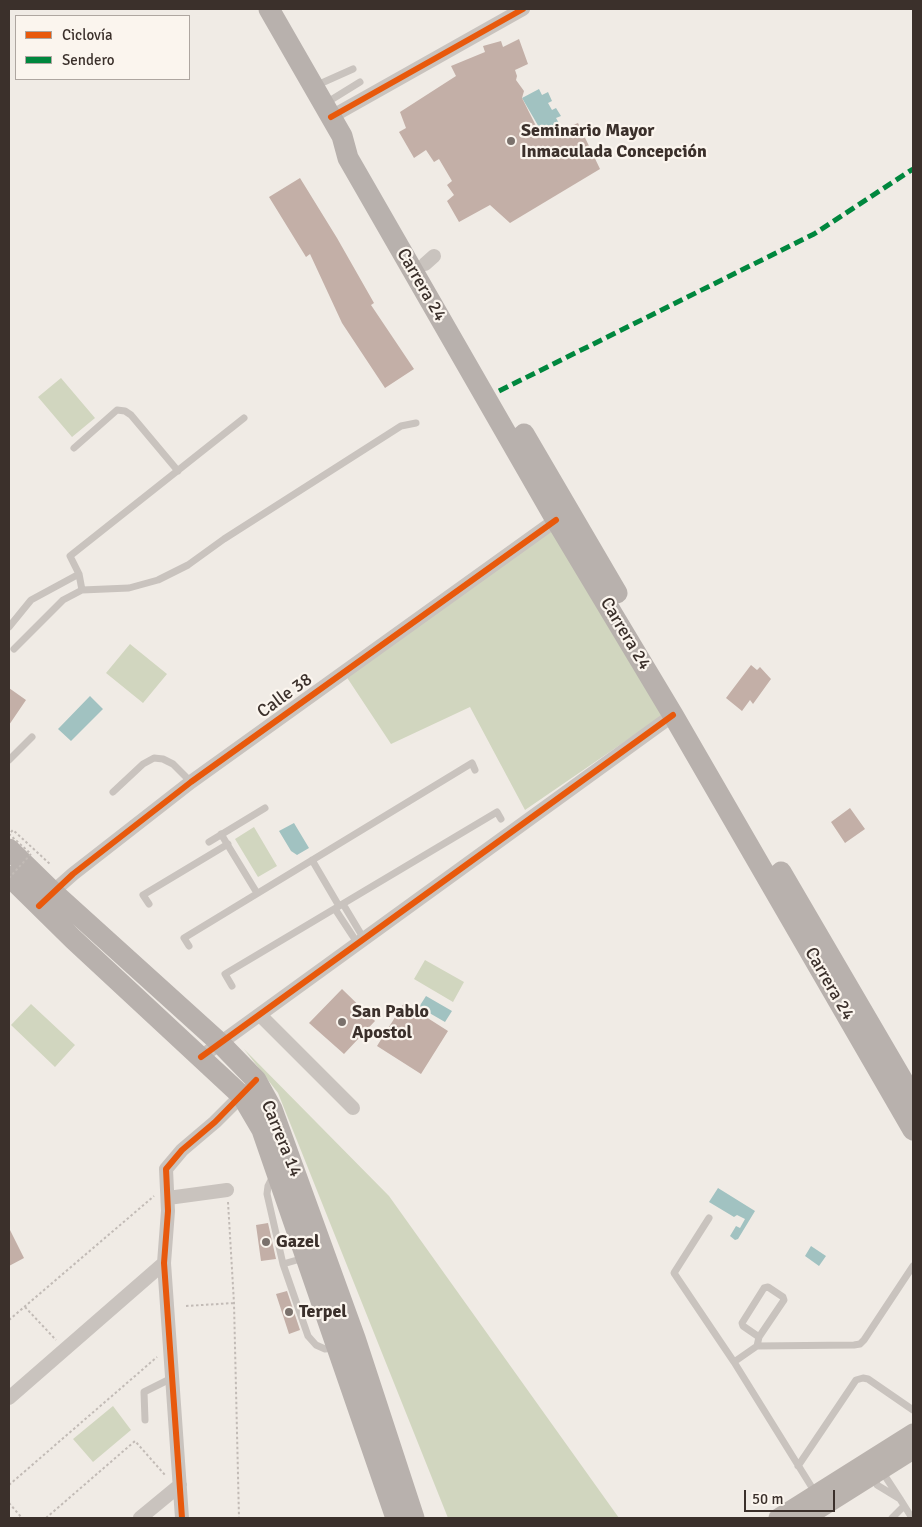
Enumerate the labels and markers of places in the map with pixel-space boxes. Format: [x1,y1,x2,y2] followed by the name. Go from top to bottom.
[521,120,707,162] place label: Seminario Mayor Inmaculada Concepción
[505,135,517,147] marker: Seminario Mayor Inmaculada Concepción
[352,1001,429,1044] place label: San Pablo Apostol
[336,1016,348,1028] marker: San Pablo Apostol
[276,1231,320,1253] place label: Gazel
[260,1236,272,1248] marker: Gazel
[299,1301,347,1323] place label: Terpel
[283,1306,295,1318] marker: Terpel

